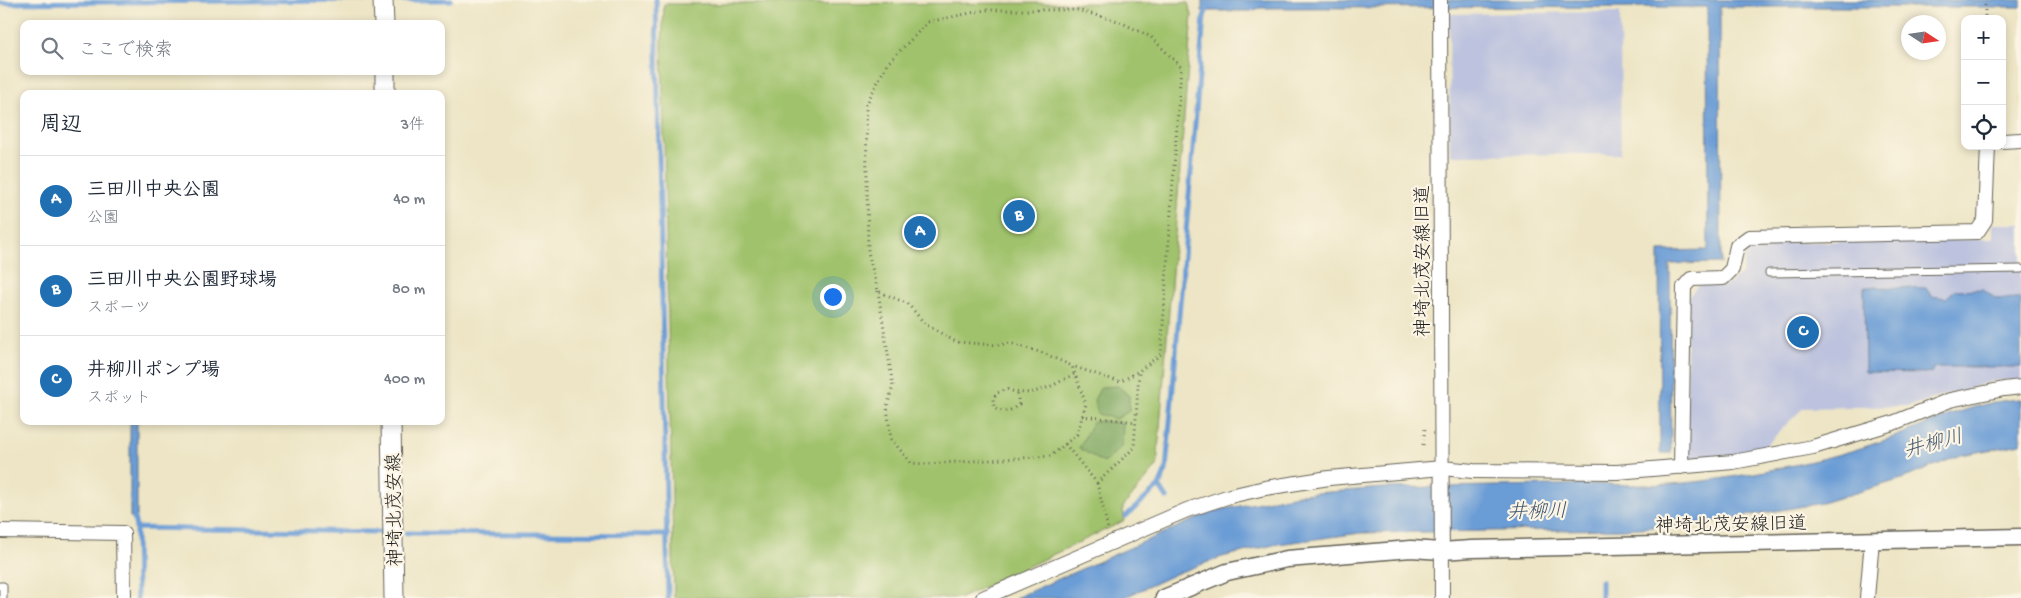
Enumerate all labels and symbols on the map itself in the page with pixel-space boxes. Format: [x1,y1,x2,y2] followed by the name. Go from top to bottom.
[1901,15,1946,60] north arrow
[1412,185,1436,337] street label: 神埼北茂安線旧道
[1003,197,1035,235] pin: B
[904,213,936,251] pin: A
[820,284,846,310] your location
[1787,313,1819,351] pin: C
[1901,425,1966,464] water label: 井柳川
[383,453,409,567] street label: 神埼北茂安線
[1507,499,1567,526] water label: 井柳川
[1655,513,1807,539] street label: 神埼北茂安線旧道

